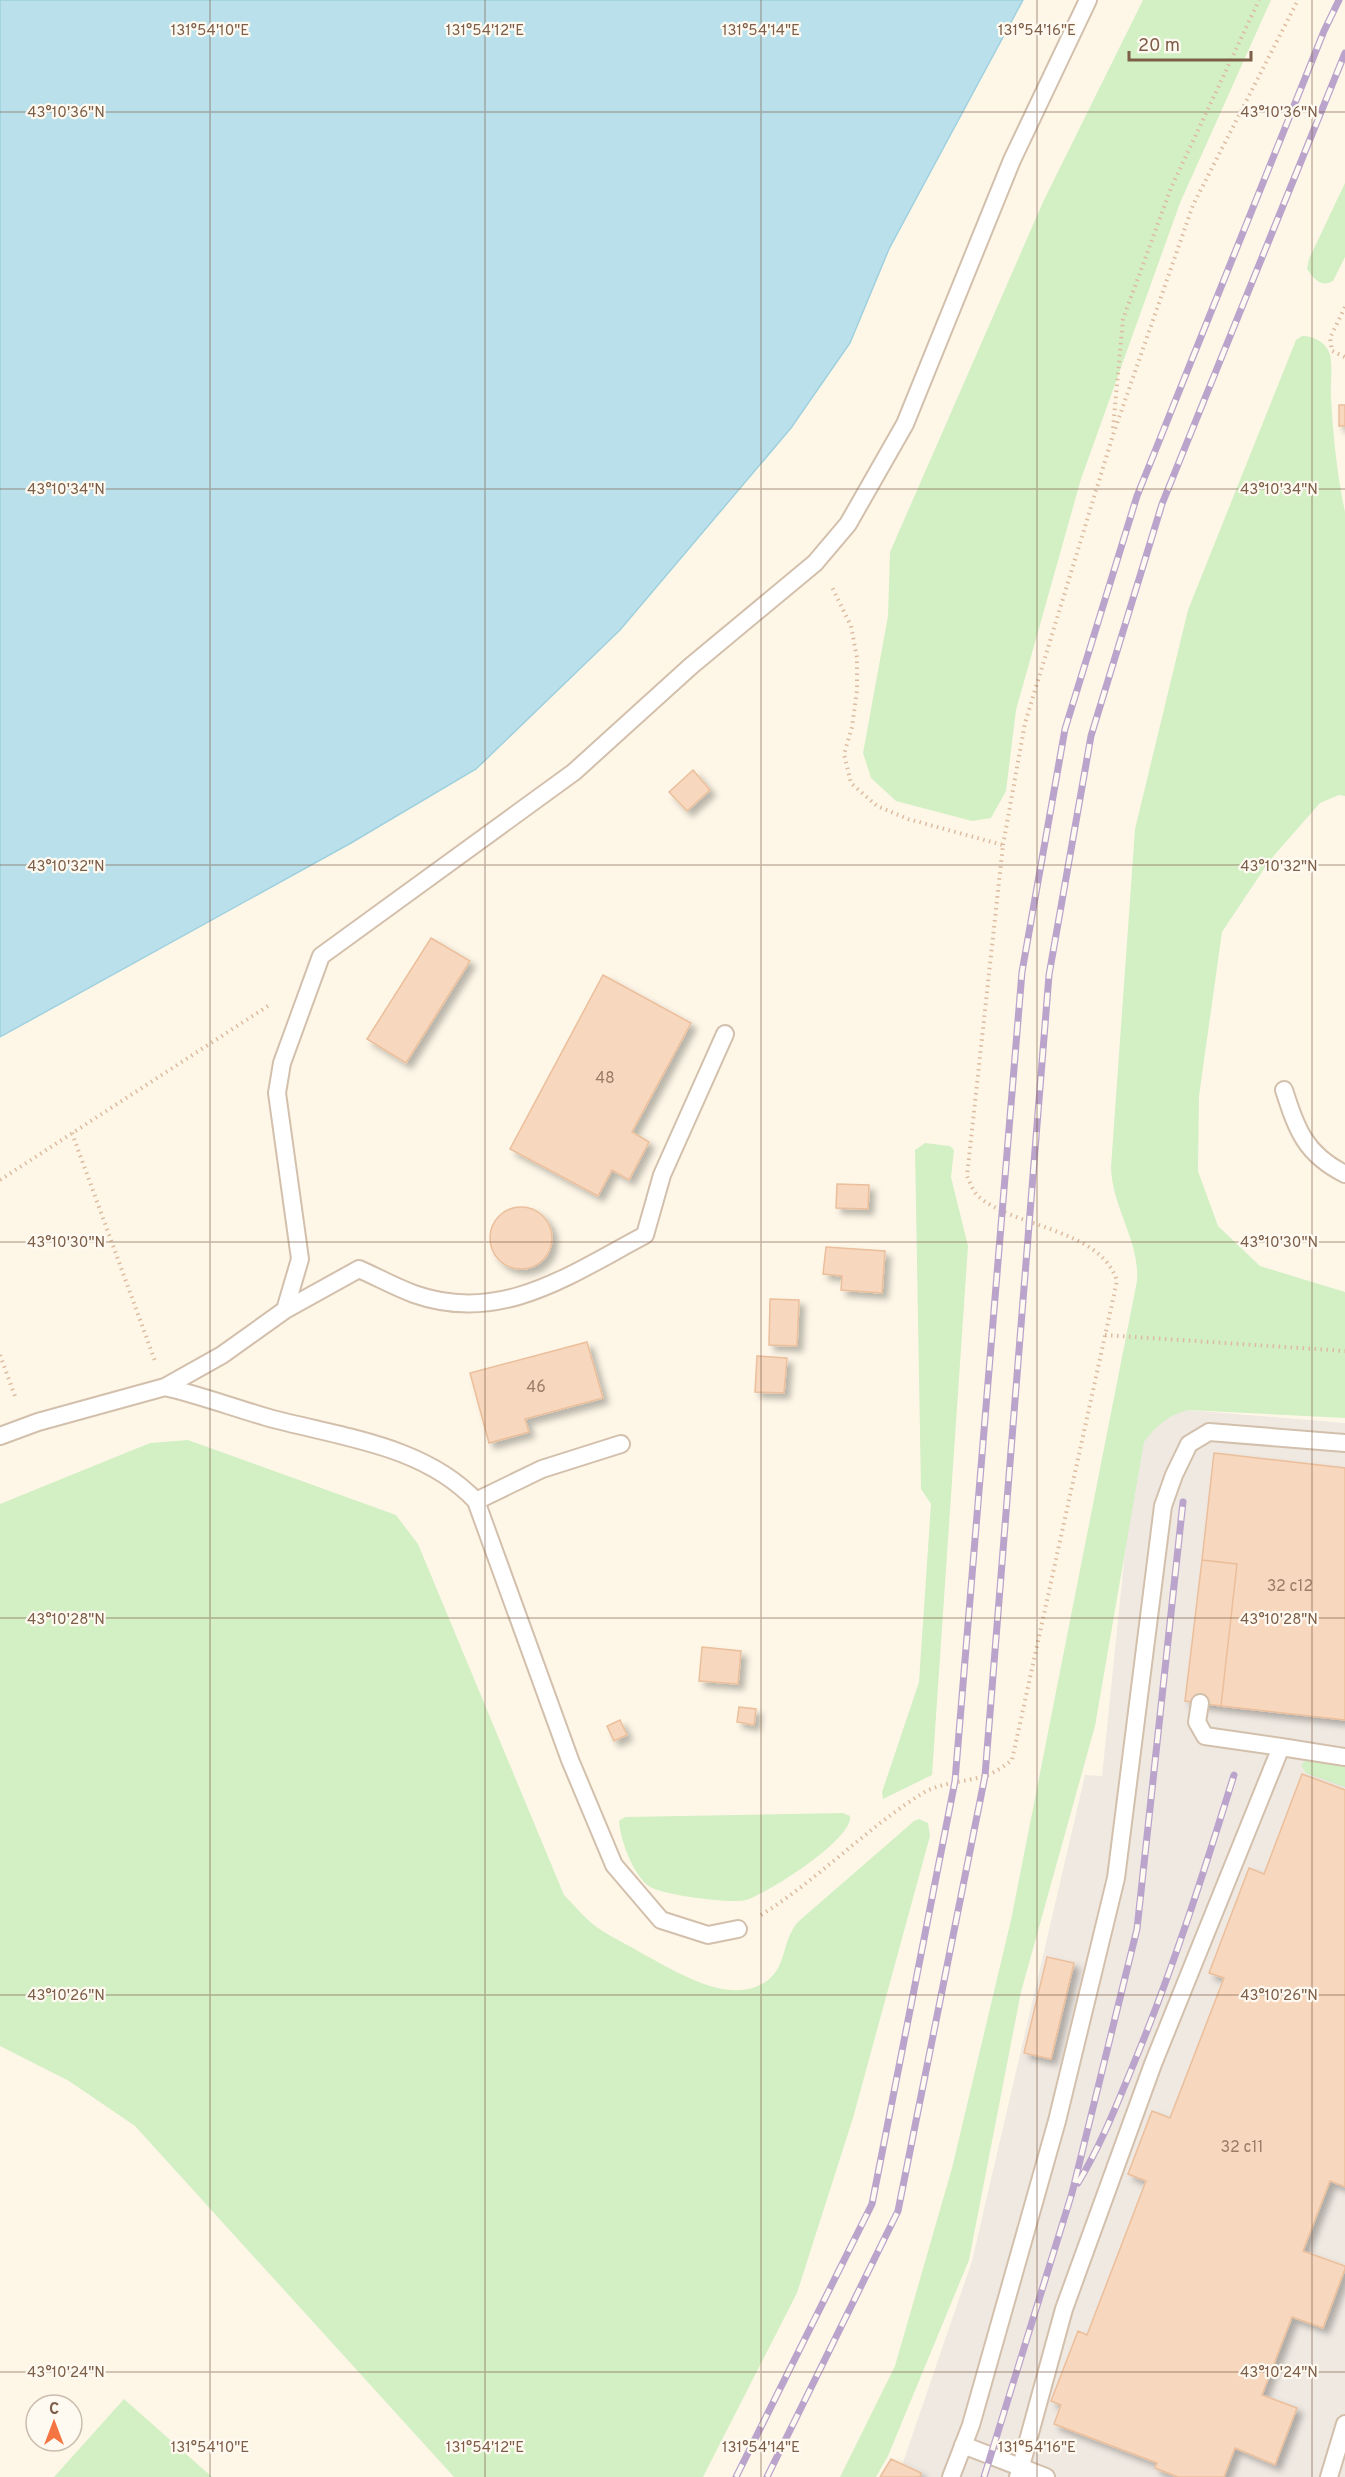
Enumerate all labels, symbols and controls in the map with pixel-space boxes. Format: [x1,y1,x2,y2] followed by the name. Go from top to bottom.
[171,22,249,41] text: 131°54'10"E
[446,22,524,41] text: 131°54'12"E
[722,22,800,41] text: 131°54'14"E
[998,22,1076,41] text: 131°54'16"E
[1129,24,1250,62] scale bar
[1138,35,1180,58] text: 20 m
[27,104,105,123] text: 43°10'36"N
[1240,104,1318,123] text: 43°10'36"N
[27,481,105,500] text: 43°10'34"N
[1240,481,1318,500] text: 43°10'34"N
[27,858,105,877] text: 43°10'32"N
[1240,858,1318,877] text: 43°10'32"N
[595,1069,615,1089] house number: 48
[27,1234,105,1253] text: 43°10'30"N
[1240,1234,1318,1253] text: 43°10'30"N
[526,1378,546,1398] house number: 46
[1267,1577,1313,1597] house number: 32 с12
[27,1611,105,1630] text: 43°10'28"N
[1240,1611,1318,1630] text: 43°10'28"N
[27,1987,105,2006] text: 43°10'26"N
[1240,1987,1318,2006] text: 43°10'26"N
[1221,2138,1263,2158] house number: 32 с11
[27,2364,105,2383] text: 43°10'24"N
[1240,2364,1318,2383] text: 43°10'24"N
[24,2393,84,2453] north arrow
[49,2400,59,2420] text: С
[171,2439,249,2458] text: 131°54'10"E
[446,2439,524,2458] text: 131°54'12"E
[722,2439,800,2458] text: 131°54'14"E
[998,2439,1076,2458] text: 131°54'16"E

